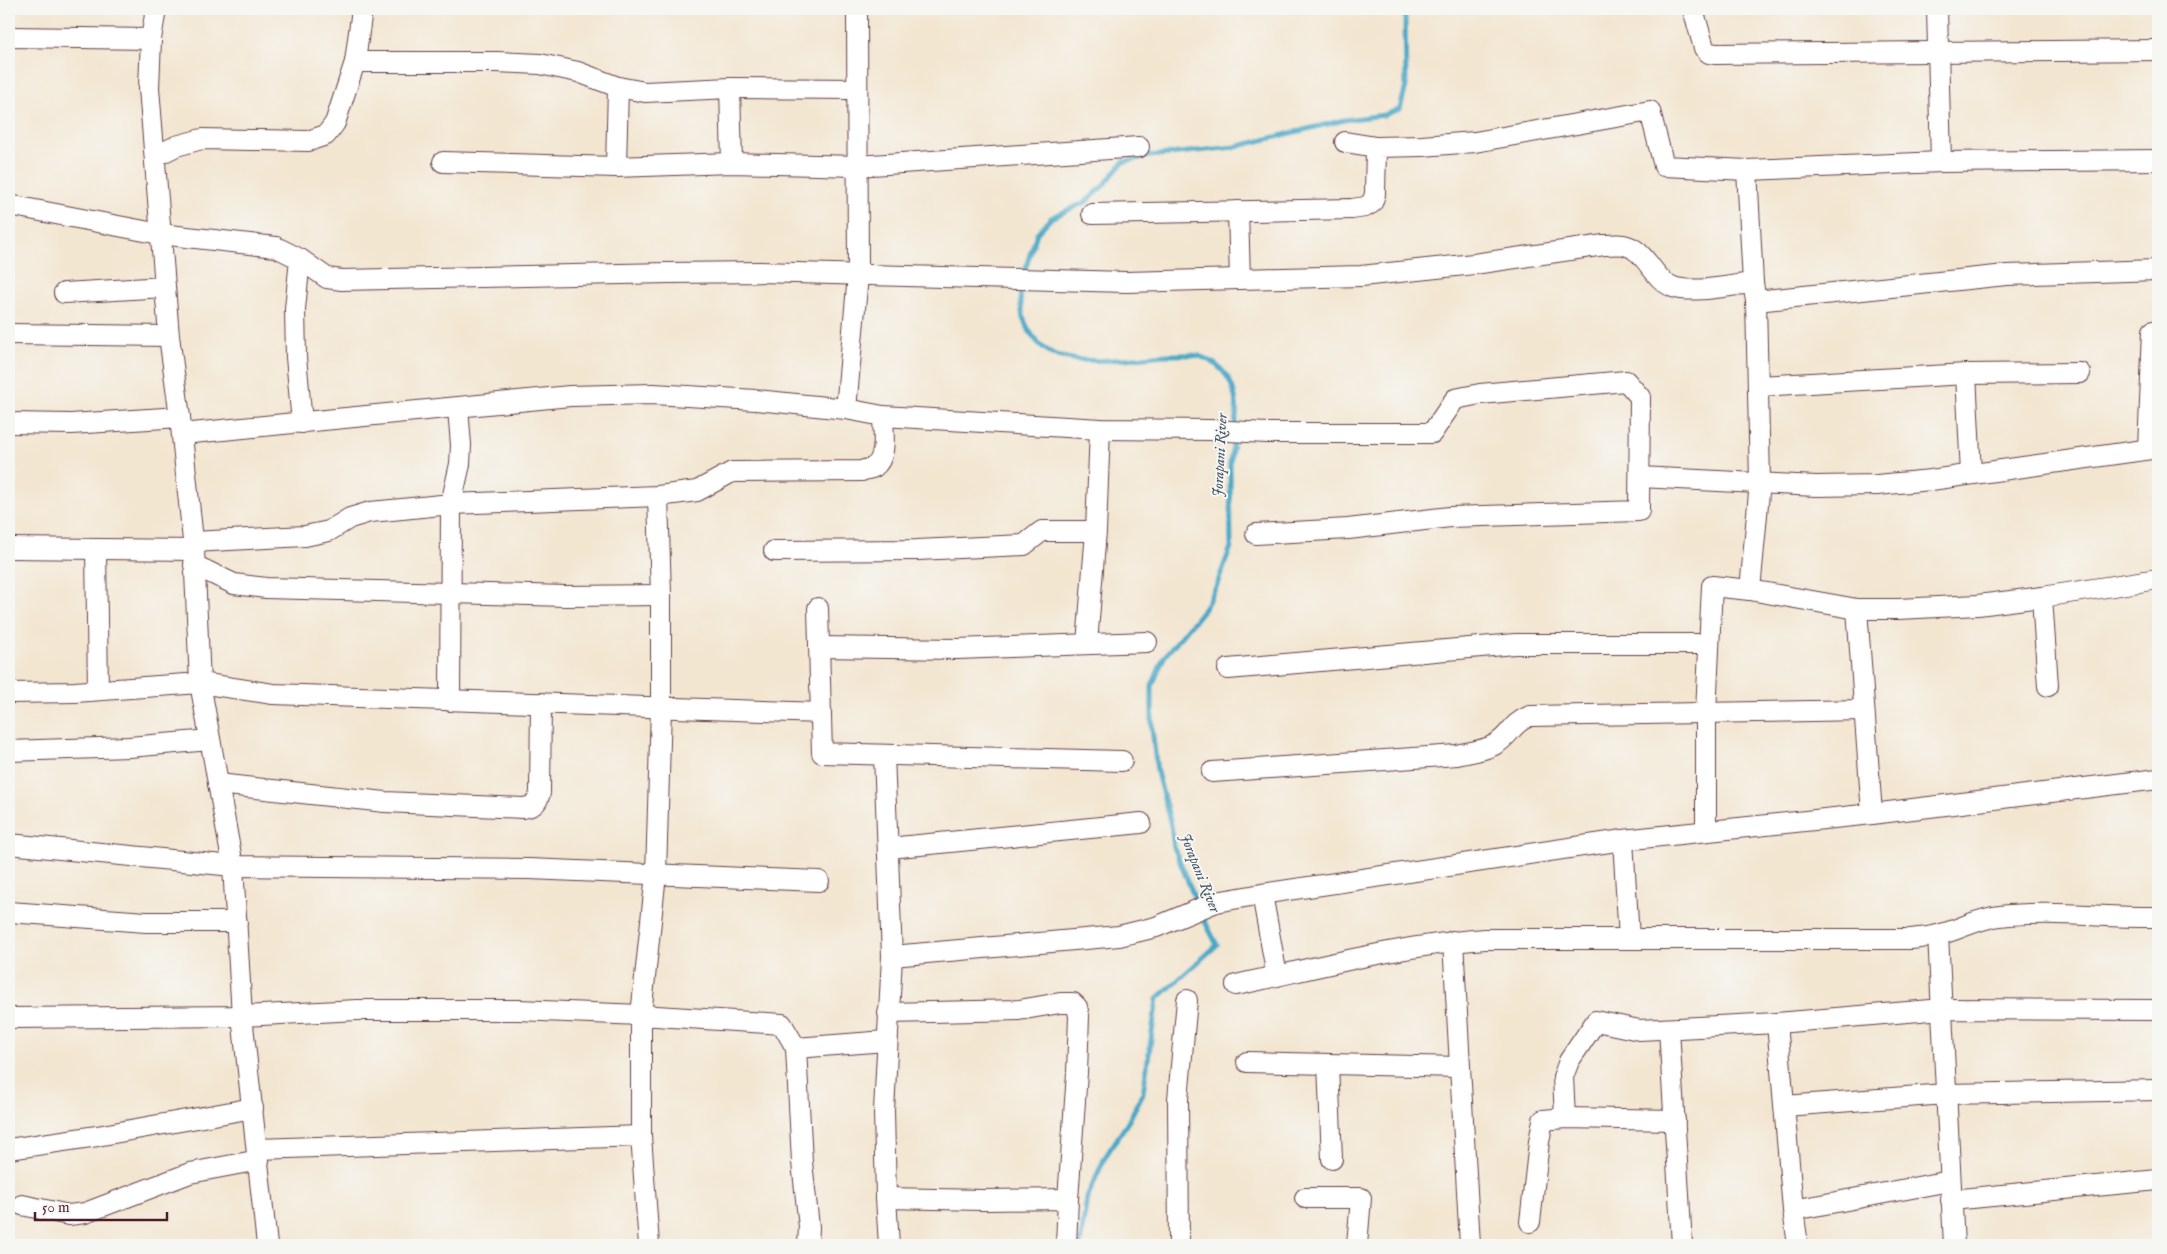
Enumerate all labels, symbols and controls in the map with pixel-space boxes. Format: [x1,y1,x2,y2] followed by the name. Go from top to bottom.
[1208,412,1232,497] water label: Jorapani River
[1176,831,1225,916] water label: Jorapani River
[35,1189,168,1221] scale bar
[42,1198,70,1217] text: 50 m

